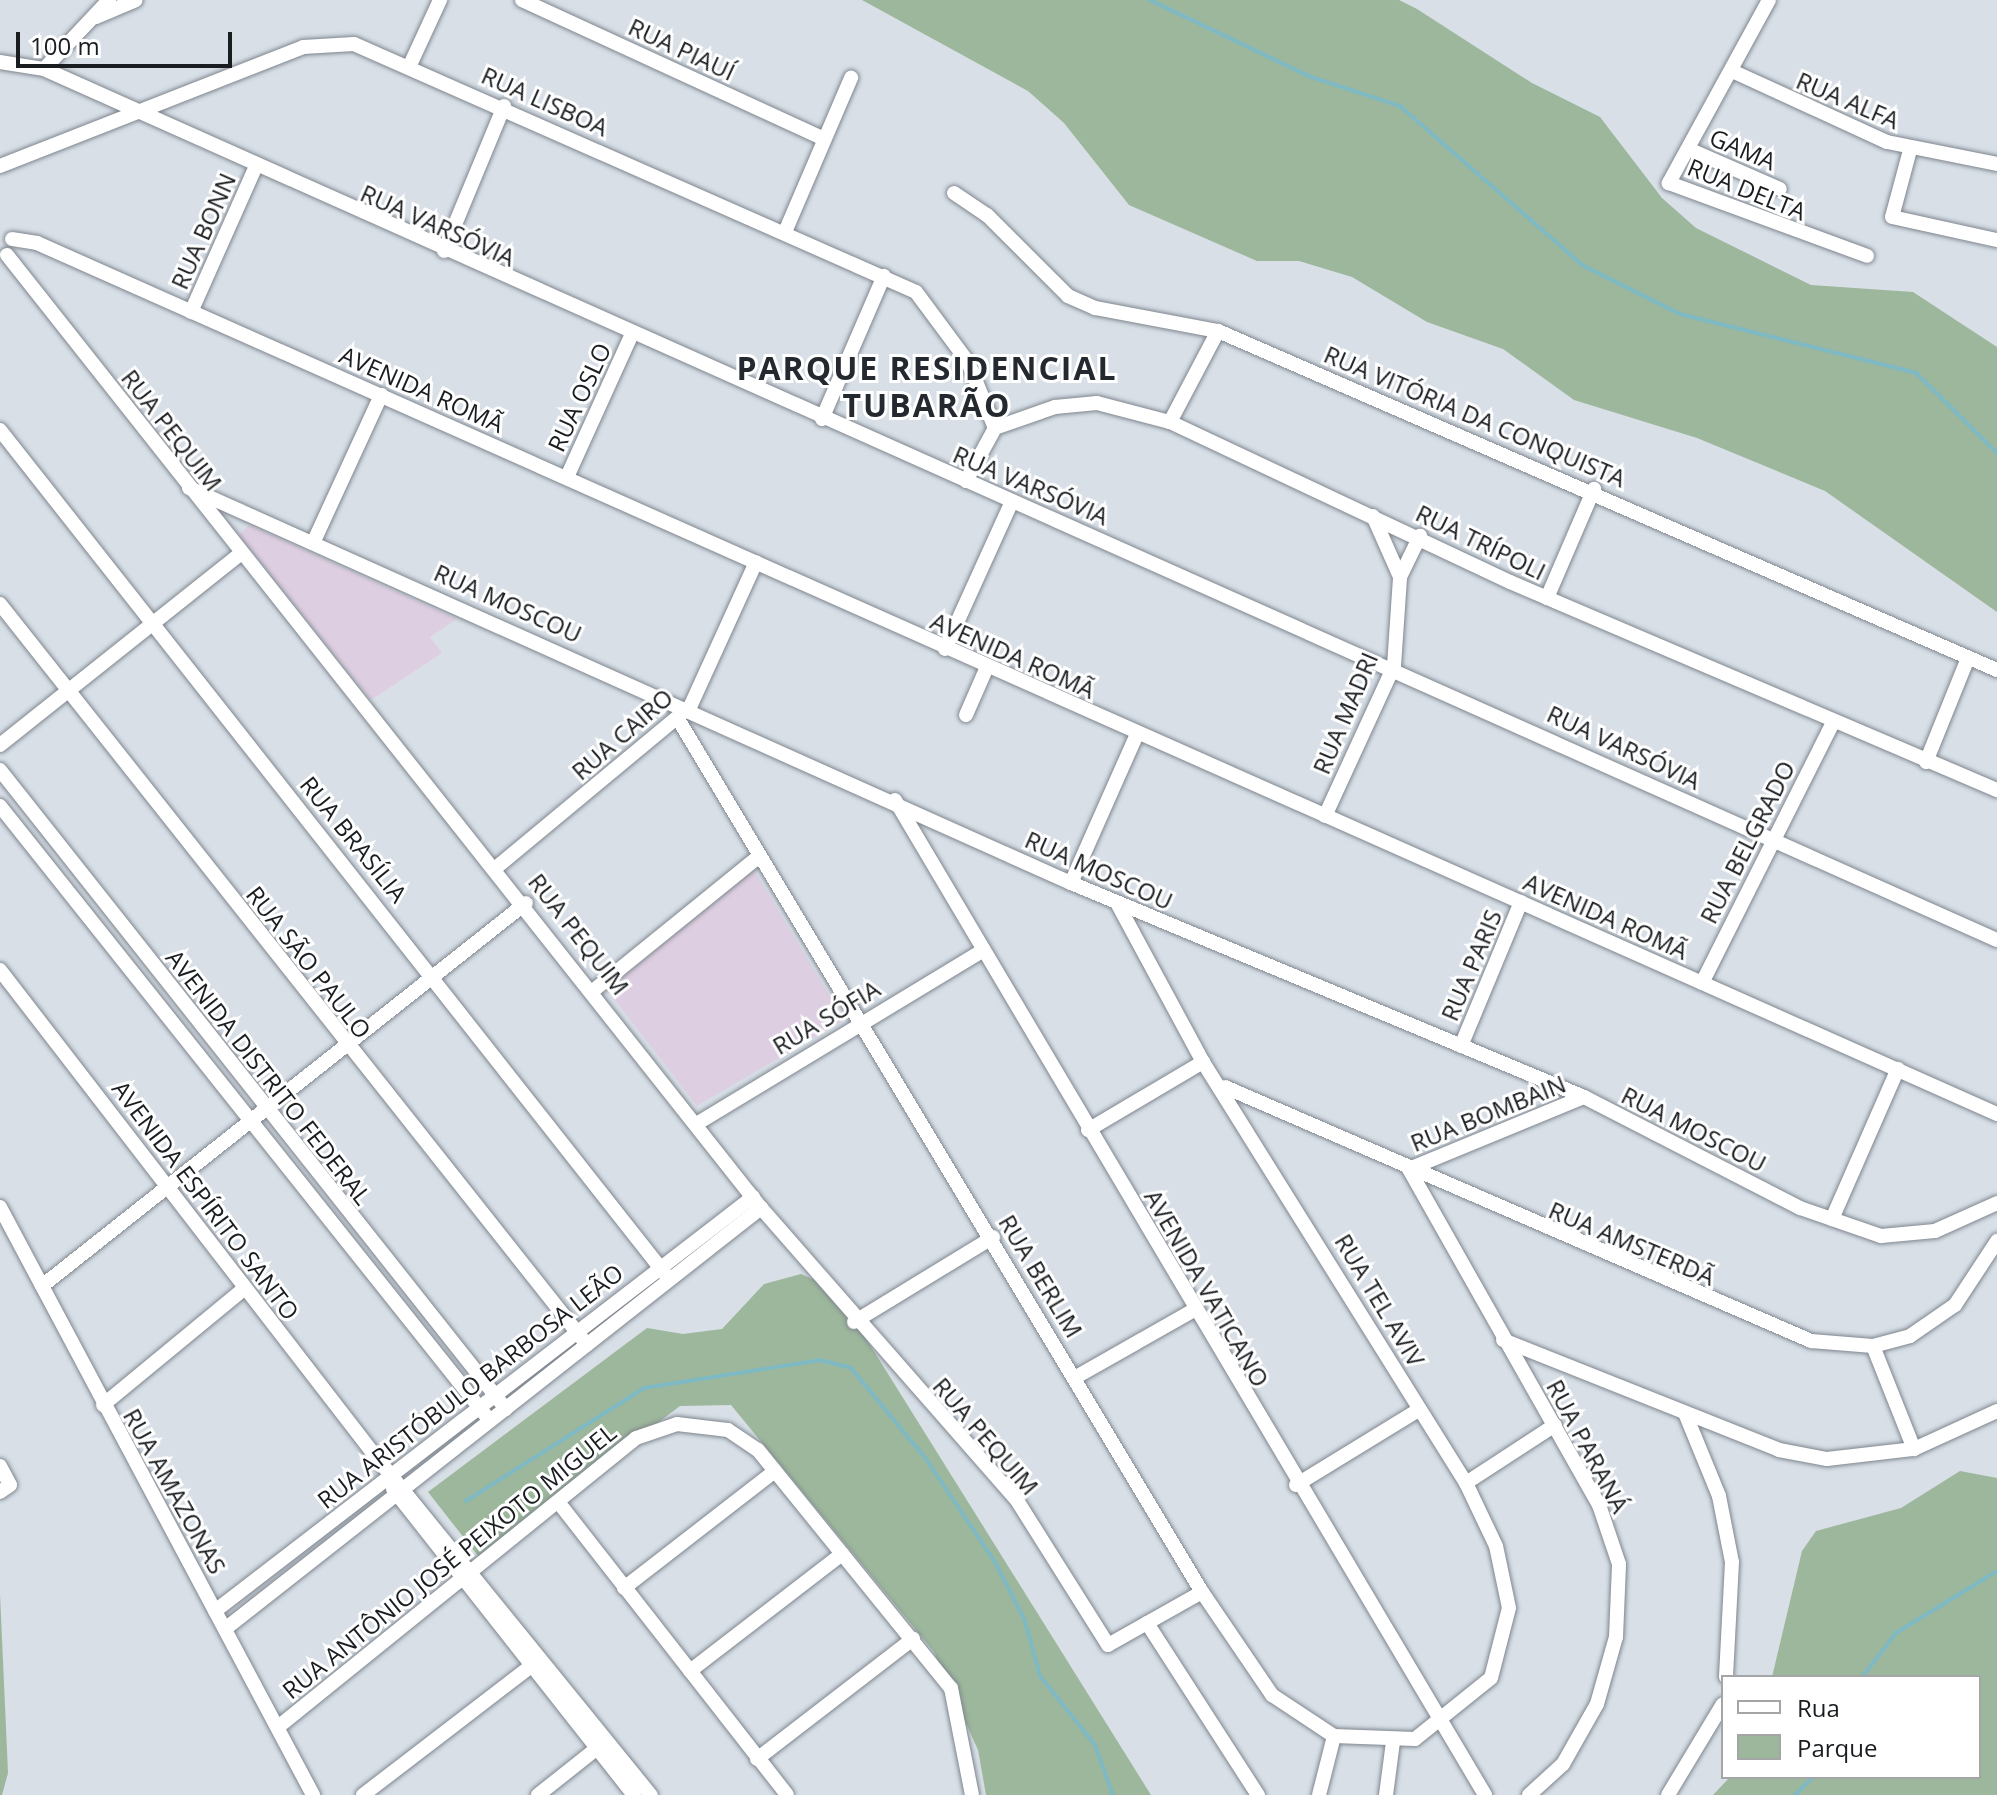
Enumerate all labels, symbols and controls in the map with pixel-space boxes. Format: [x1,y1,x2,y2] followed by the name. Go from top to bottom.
[624,12,740,86] street label: RUA PIAUÍ
[20,16,236,66] scale bar
[30,29,100,62] text: 100 m
[477,60,613,142] street label: RUA LISBOA
[1792,65,1904,135] street label: RUA ALFA
[1705,122,1781,176] street label: GAMA
[1683,152,1811,226] street label: RUA DELTA
[165,168,241,294] street label: RUA BONN
[356,178,520,272] street label: RUA VARSÓVIA
[541,338,617,456] street label: RUA OSLO
[1320,339,1630,493] street label: RUA VITÓRIA DA CONQUISTA
[335,340,509,438] street label: AVENIDA ROMÃ
[736,350,1118,425] district label: PARQUE RESIDENCIAL TUBARÃO
[116,364,228,496] street label: RUA PEQUIM
[949,439,1113,531] street label: RUA VARSÓVIA
[1411,498,1551,586] street label: RUA TRÍPOLI
[430,558,586,648] street label: RUA MOSCOU
[926,606,1100,704] street label: AVENIDA ROMÃ
[1306,648,1384,778] street label: RUA MADRI
[566,682,678,786] street label: RUA CAIRO
[1543,699,1705,795] street label: RUA VARSÓVIA
[1694,756,1800,928] street label: RUA BELGRADO
[295,770,413,908] street label: RUA BRASÍLIA
[1021,825,1177,915] street label: RUA MOSCOU
[1519,867,1693,965] street label: AVENIDA ROMÃ
[523,868,635,1000] street label: RUA PEQUIM
[241,880,377,1044] street label: RUA SÃO PAULO
[1435,905,1507,1025] street label: RUA PARIS
[161,944,377,1210] street label: AVENIDA DISTRITO FEDERAL
[767,974,885,1060] street label: RUA SÓFIA
[1406,1069,1570,1157] street label: RUA BOMBAIN
[107,1075,305,1325] street label: AVENIDA ESPÍRITO SANTO
[1617,1080,1771,1178] street label: RUA MOSCOU
[1139,1184,1275,1392] street label: AVENIDA VATICANO
[1545,1195,1719,1291] street label: RUA AMSTERDÃ
[993,1209,1089,1343] street label: RUA BERLIM
[1329,1228,1431,1372] street label: RUA TEL AVIV
[311,1258,629,1514] street label: RUA ARISTÓBULO BARBOSA LEÃO
[927,1371,1045,1501] street label: RUA PEQUIM
[1541,1375,1635,1517] street label: RUA PARANÁ
[118,1403,232,1579] street label: RUA AMAZONAS
[277,1417,621,1705] street label: RUA ANTÔNIO JOSÉ PEIXOTO MIGUEL
[1721,1675,1981,1779] legend
[1797,1691,1840,1724] text: Rua
[1797,1731,1877,1764] text: Parque

